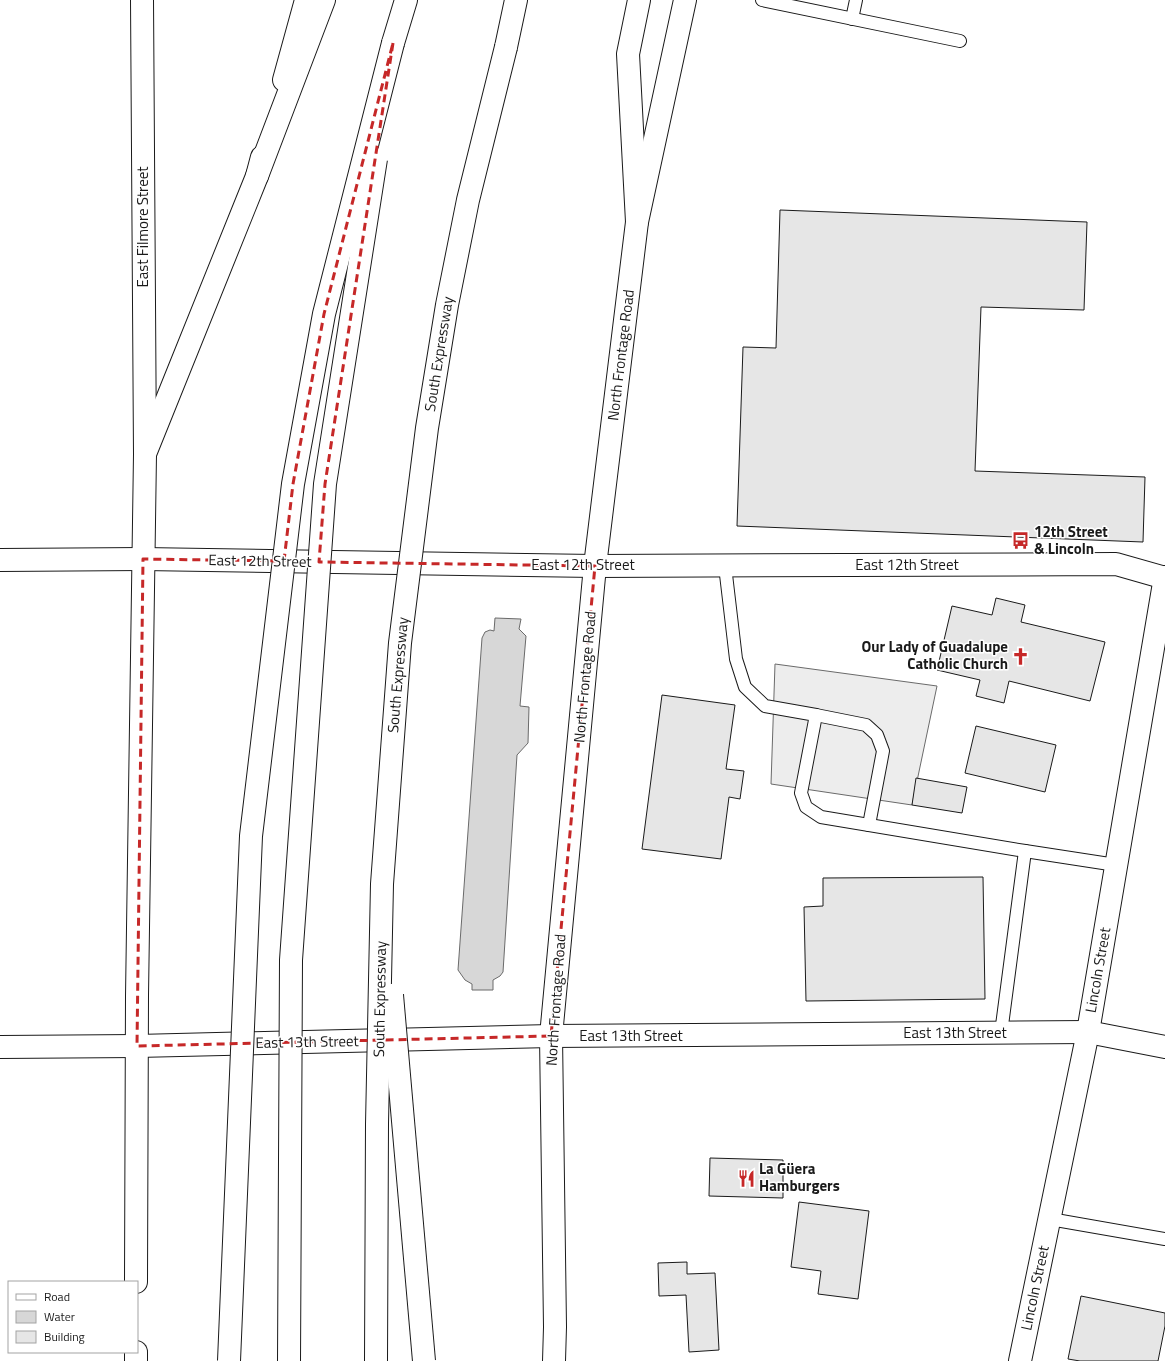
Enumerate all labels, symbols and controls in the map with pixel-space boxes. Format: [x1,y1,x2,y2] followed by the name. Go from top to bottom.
[131,166,154,288] street label: East Filmore Street
[601,288,640,422] street label: North Frontage Road
[418,295,459,413] street label: South Expressway
[1034,520,1108,560] place label: 12th Street & Lincoln
[1011,531,1031,551] bus stop icon: 12th Street & Lincoln
[208,548,313,573] street label: East 12th Street
[531,553,635,576] street label: East 12th Street
[855,553,959,576] street label: East 12th Street
[567,610,602,744] street label: North Frontage Road
[381,616,414,734] street label: South Expressway
[861,635,1008,675] place label: Our Lady of Guadalupe Catholic Church
[1011,646,1031,666] church icon: Our Lady of Guadalupe Catholic Church
[1079,925,1116,1014] street label: Lincoln Street
[539,933,572,1067] street label: North Frontage Road
[367,941,392,1057] street label: South Expressway
[903,1021,1007,1044] street label: East 13th Street
[579,1024,683,1047] street label: East 13th Street
[255,1029,360,1054] street label: East 13th Street
[759,1157,840,1197] place label: La Güera Hamburgers
[736,1168,756,1188] restaurant icon: La Güera Hamburgers
[1014,1243,1055,1333] street label: Lincoln Street
[8,1281,138,1353] legend
[44,1287,70,1306] text: Road
[44,1307,75,1326] text: Water
[44,1327,85,1346] text: Building

